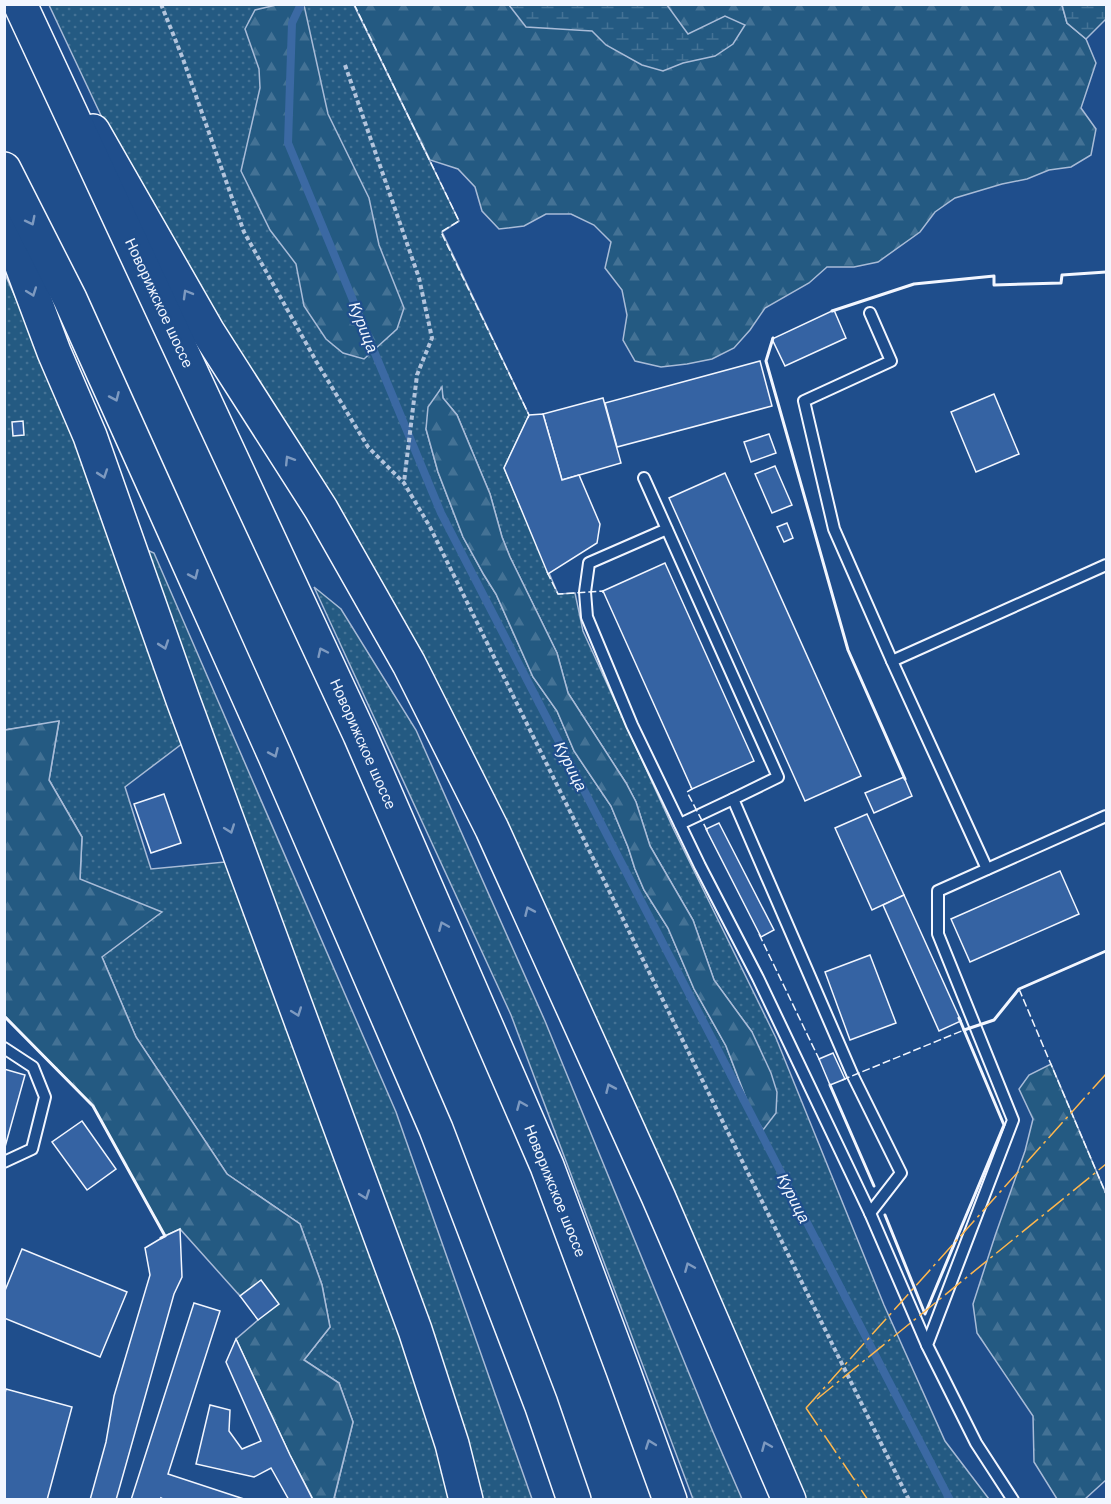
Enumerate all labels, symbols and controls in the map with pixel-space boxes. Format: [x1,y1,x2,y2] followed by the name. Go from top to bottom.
[24,215,35,226] one-way arrow
[122,235,197,370] street label: Новорижское шоссе
[25,286,37,297] one-way arrow
[182,290,194,300] one-way arrow
[346,299,381,355] water label: Курица
[107,391,119,402] one-way arrow
[285,456,297,466] one-way arrow
[96,468,109,479] one-way arrow
[187,569,199,580] one-way arrow
[156,639,169,650] one-way arrow
[317,648,329,659] one-way arrow
[327,676,400,812] street label: Новорижское шоссе
[551,739,590,794] water label: Курица
[267,747,279,758] one-way arrow
[222,823,235,833] one-way arrow
[525,906,537,917] one-way arrow
[438,922,450,933] one-way arrow
[290,1005,302,1016] one-way arrow
[605,1084,617,1095] one-way arrow
[516,1101,528,1112] one-way arrow
[521,1122,590,1259] street label: Новорижское шоссе
[774,1171,813,1226] water label: Курица
[357,1189,370,1199] one-way arrow
[684,1262,696,1273] one-way arrow
[645,1440,658,1450] one-way arrow
[761,1441,773,1452] one-way arrow

